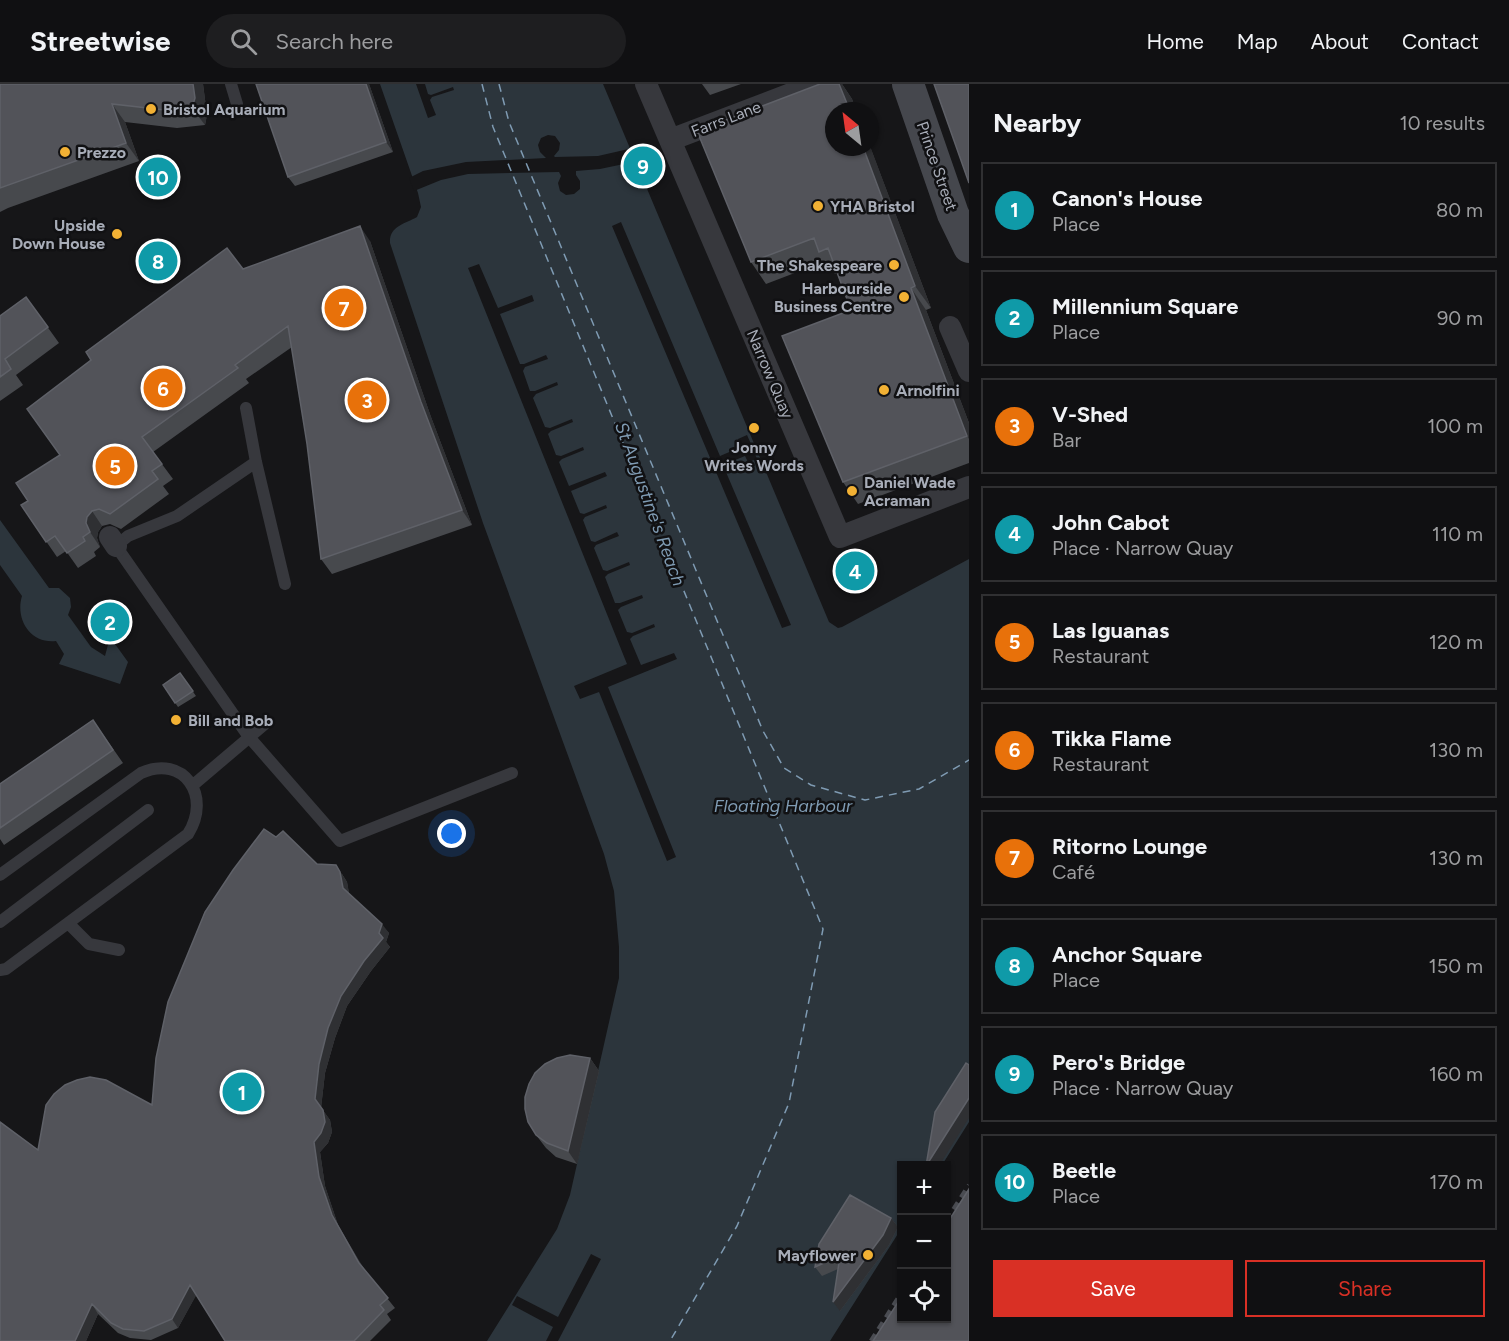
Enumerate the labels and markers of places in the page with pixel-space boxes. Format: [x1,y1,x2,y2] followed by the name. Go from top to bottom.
[163,100,286,119] place label: Bristol Aquarium
[144,102,158,116] marker: Bristol Aquarium
[77,143,126,162] place label: Prezzo
[624,144,662,188] pin: 9
[58,145,72,159] marker: Prezzo
[138,154,178,200] pin: 10
[830,197,915,216] place label: YHA Bristol
[811,199,825,213] marker: YHA Bristol
[12,216,105,253] place label: Upside Down House
[110,227,124,241] marker: Upside Down House
[138,238,178,284] pin: 8
[757,256,882,275] place label: The Shakespeare
[887,258,901,272] marker: The Shakespeare
[774,279,892,316] place label: Harbourside Business Centre
[324,286,364,330] pin: 7
[897,290,911,304] marker: Harbourside Business Centre
[144,366,182,410] pin: 6
[348,378,386,422] pin: 3
[896,381,960,400] place label: Arnolfini
[877,383,891,397] marker: Arnolfini
[747,421,761,435] marker: Jonny Writes Words
[704,438,804,475] place label: Jonny Writes Words
[96,444,134,488] pin: 5
[864,473,956,510] place label: Daniel Wade Acraman
[845,484,859,498] marker: Daniel Wade Acraman
[836,548,874,594] pin: 4
[90,600,130,644] pin: 2
[188,711,274,730] place label: Bill and Bob
[169,713,183,727] marker: Bill and Bob
[222,1070,262,1114] pin: 1
[778,1246,856,1265] place label: Mayflower
[861,1248,875,1262] marker: Mayflower

